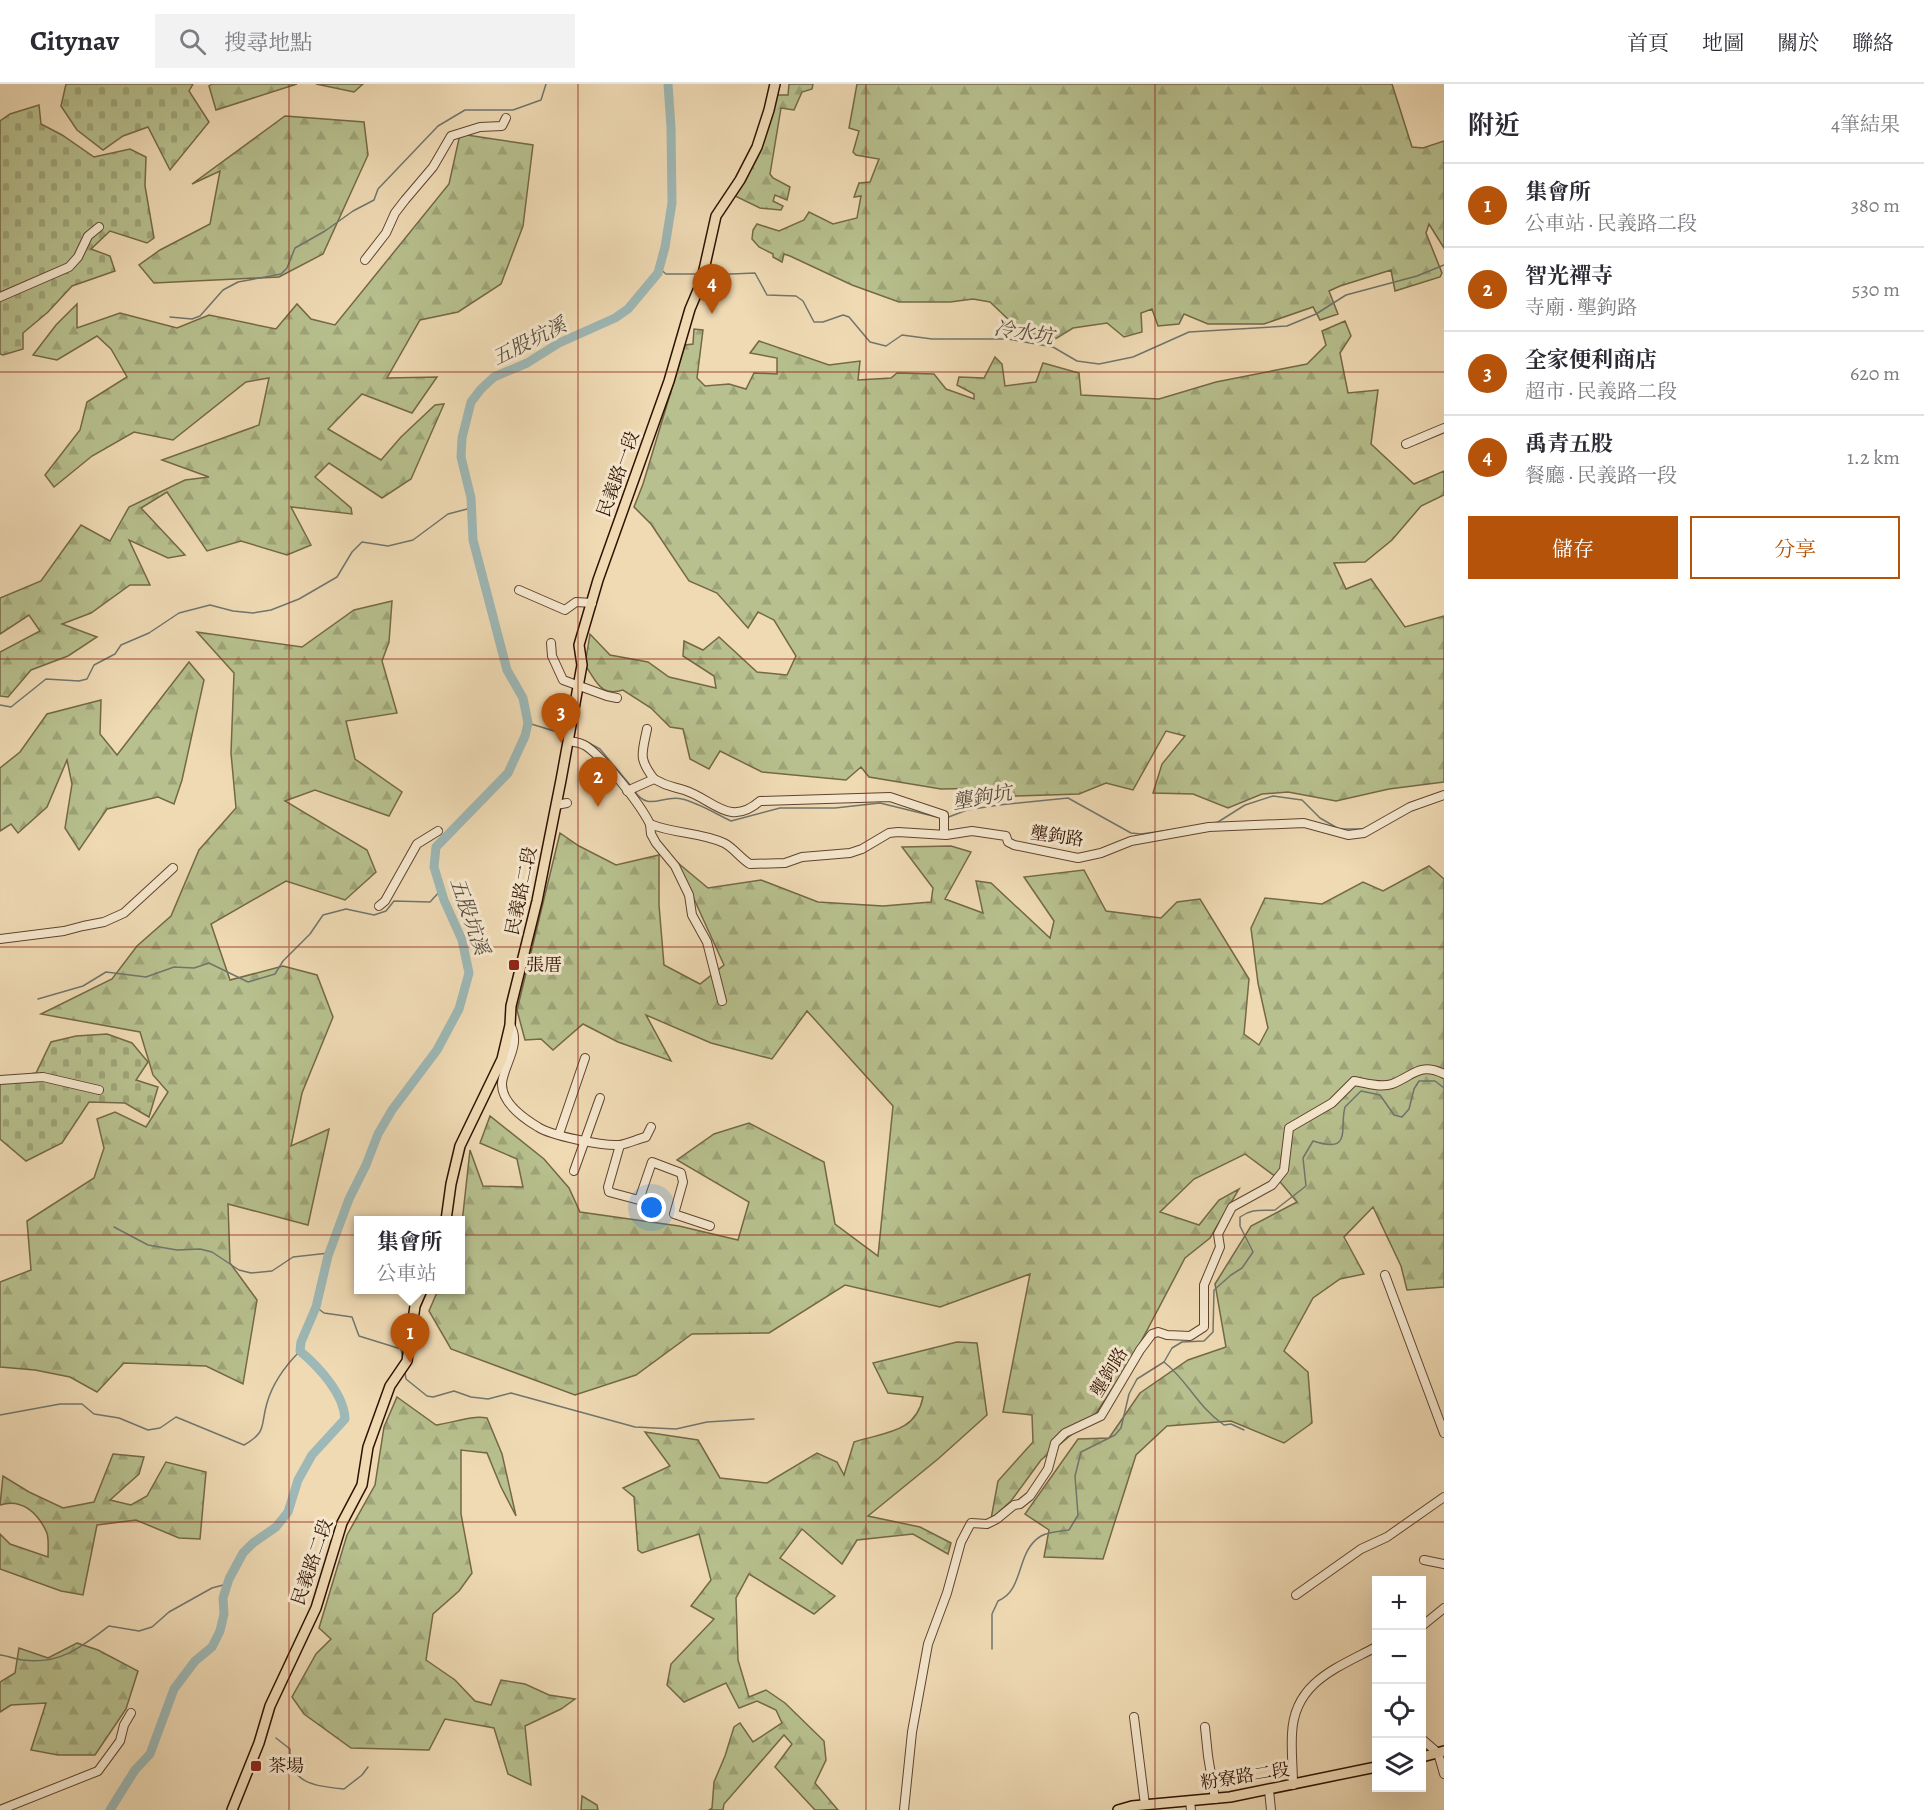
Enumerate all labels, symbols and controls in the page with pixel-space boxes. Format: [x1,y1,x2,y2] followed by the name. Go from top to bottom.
[155,14,575,68] search box
[30,22,119,60] text: Citynav
[176,25,209,58] icon: search
[224,28,312,58] text: 搜尋地點
[1627,29,1669,57] text: 首頁
[1702,29,1744,57] text: 地圖
[1777,29,1819,57] text: 關於
[1852,29,1894,57] text: 聯絡
[1468,108,1520,143] text: 附近
[1831,111,1900,138] text: 4筆結果
[1525,177,1591,207] text: 集會所
[1484,192,1491,219] text: 1
[1851,192,1900,219] text: 380 m
[1525,210,1697,237] text: 公車站 · 民義路二段
[1525,261,1613,291] text: 智光禪寺
[692,264,732,314] pin: 4
[1483,276,1492,303] text: 2
[1852,276,1900,303] text: 530 m
[1525,294,1637,321] text: 寺廟 · 壟鉤路
[487,310,573,372] water label: 五股坑溪
[992,314,1059,351] water label: 冷水坑
[1525,345,1657,375] text: 全家便利商店
[1483,360,1492,387] text: 3
[1850,360,1900,387] text: 620 m
[1525,378,1677,405] text: 超市 · 民義路二段
[591,428,645,520] street label: 民義路一段
[1525,429,1613,459] text: 禹青五股
[1483,444,1492,471] text: 4
[1847,444,1900,471] text: 1.2 km
[1525,462,1677,489] text: 餐廳 · 民義路一段
[1468,516,1678,579] button: 儲存
[1690,516,1900,579] button: 分享
[542,694,580,743] pin: 3
[578,758,618,807] pin: 2
[950,778,1017,816] water label: 壟鉤坑
[1029,820,1085,852] street label: 壟鉤路
[500,844,542,938] street label: 民義路二段
[444,874,496,960] water label: 五股坑溪
[526,953,562,977] place label: 張厝
[507,958,521,972] marker: 張厝
[637,1193,666,1222] your location
[354,1216,465,1294] popup
[376,1227,443,1257] text: 集會所
[376,1260,436,1287] text: 公車站
[390,1314,430,1363] pin: 1
[1085,1343,1133,1401] street label: 壟鉤路
[286,1516,338,1608] street label: 民義路二段
[1372,1576,1426,1792] map controls
[1372,1576,1426,1630] button: +
[1372,1630,1426,1684] button: −
[1372,1684,1426,1738] button: locate
[1372,1738,1426,1792] button: layers
[268,1754,304,1778] place label: 茶場
[1199,1757,1291,1795] street label: 粉寮路二段
[249,1759,263,1773] marker: 茶場

